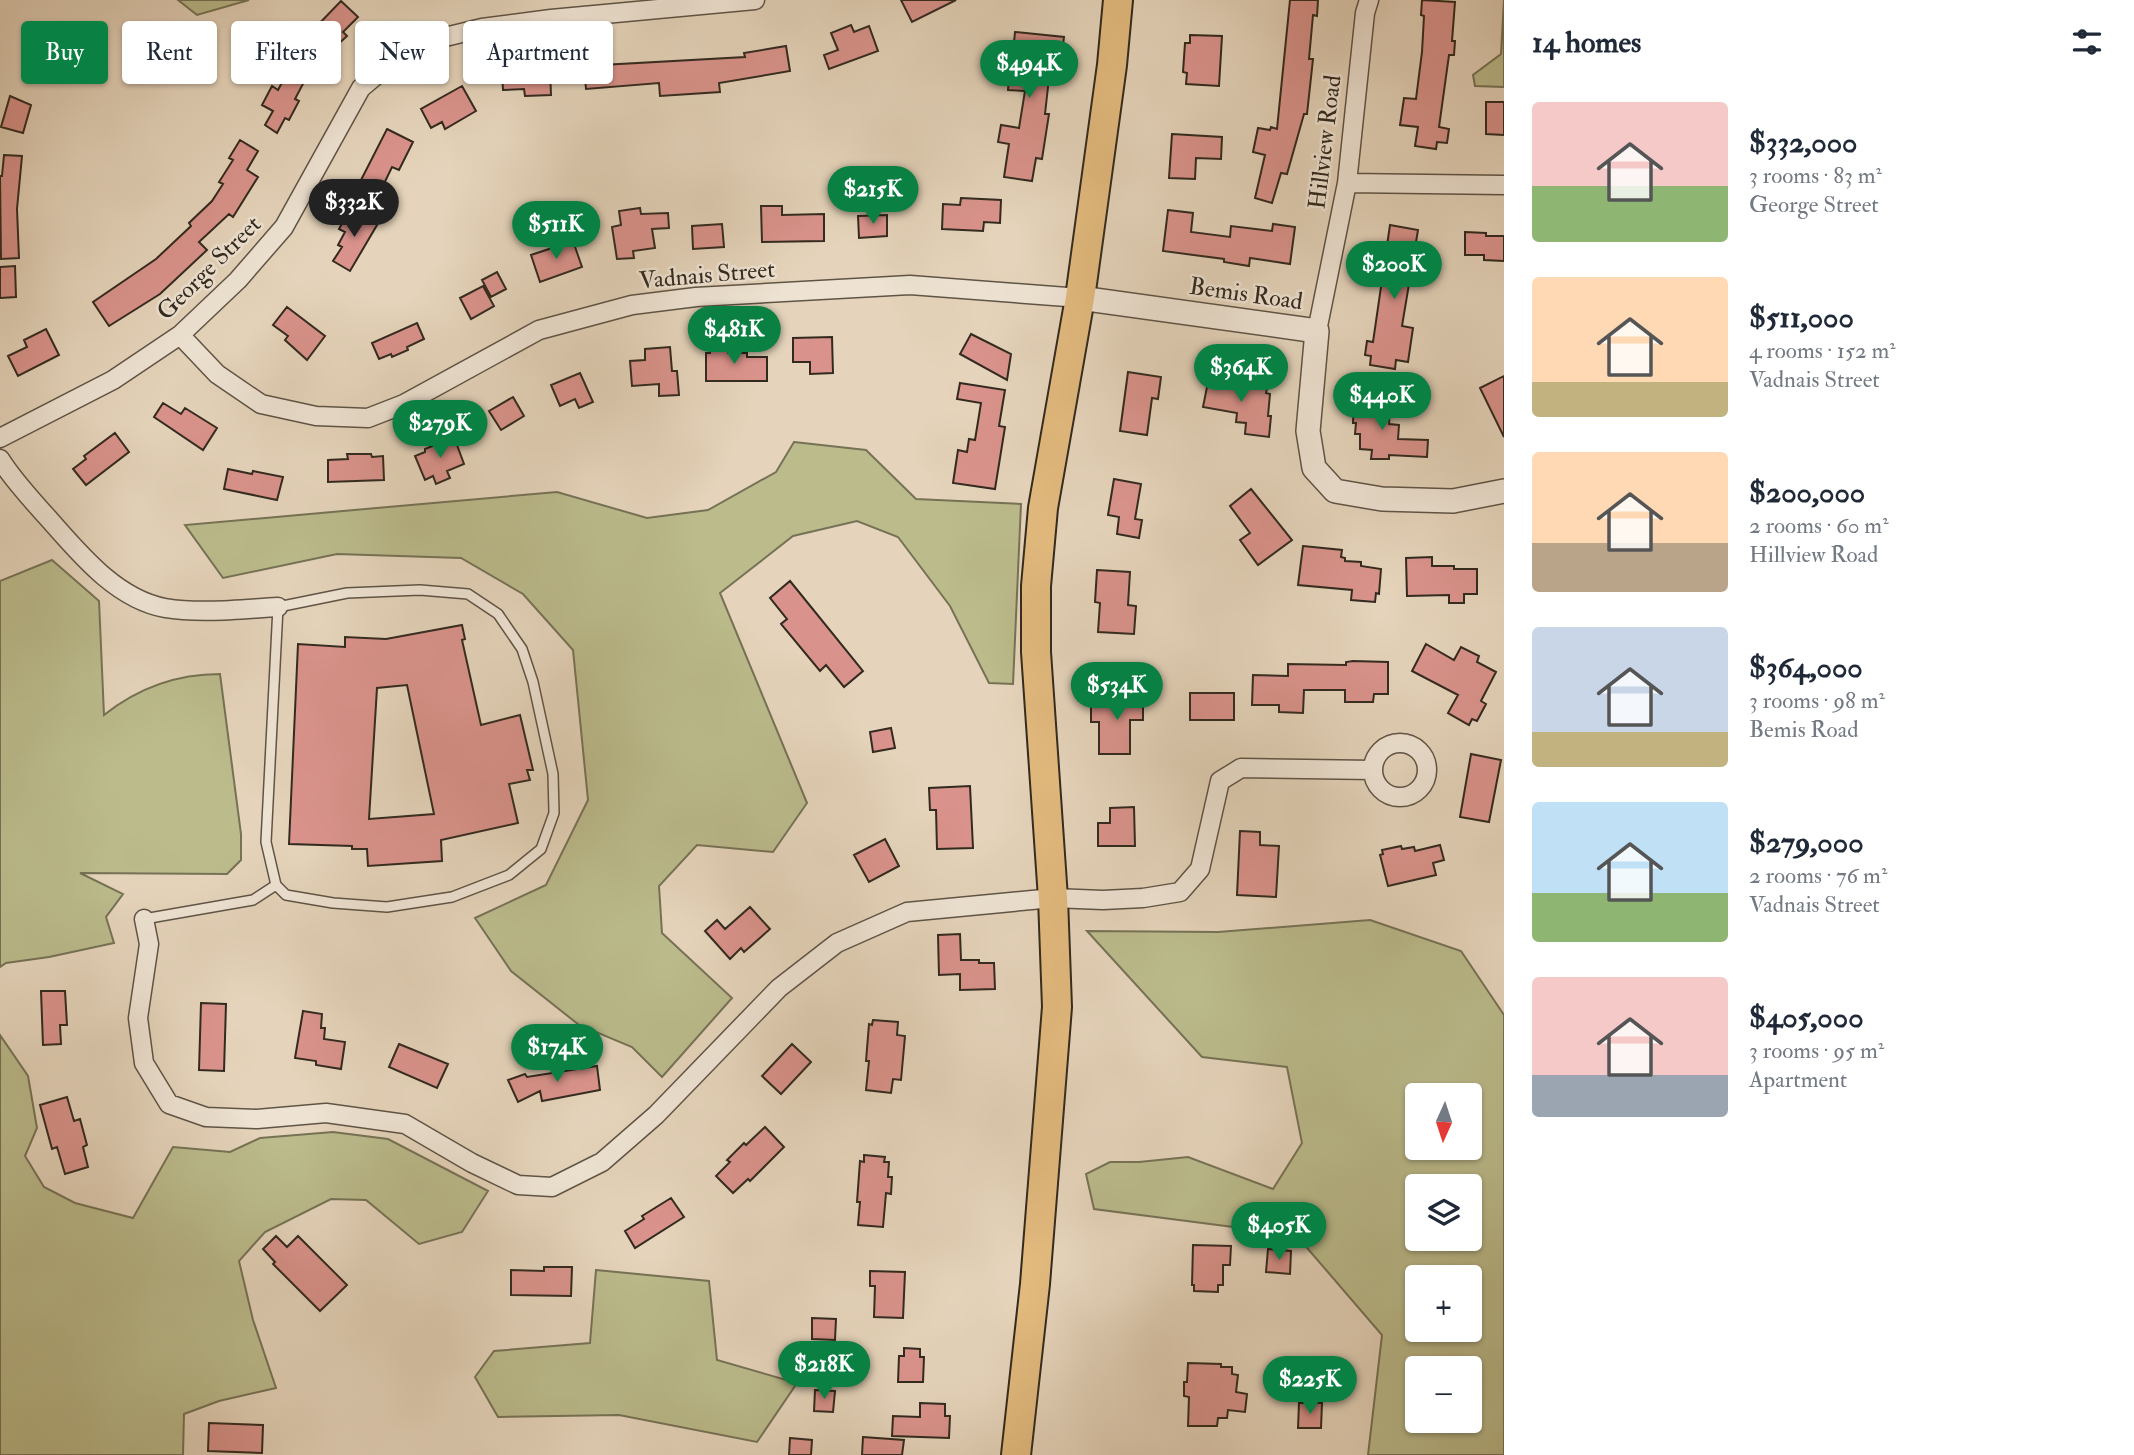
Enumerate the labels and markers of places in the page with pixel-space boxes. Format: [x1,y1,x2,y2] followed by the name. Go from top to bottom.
[980,41,1078,100] pin: $494K
[824,166,922,226] pin: $215K
[305,180,403,239] pin: $332K
[507,202,605,261] pin: $511K
[1345,242,1443,301] pin: $200K
[685,306,783,366] pin: $481K
[1192,344,1290,404] pin: $364K
[1333,372,1431,432] pin: $440K
[391,400,489,460] pin: $279K
[1068,662,1166,722] pin: $534K
[508,1024,606,1084] pin: $174K
[1230,1202,1328,1262] pin: $405K
[775,1342,873,1401] pin: $218K
[1261,1356,1359,1416] pin: $225K

